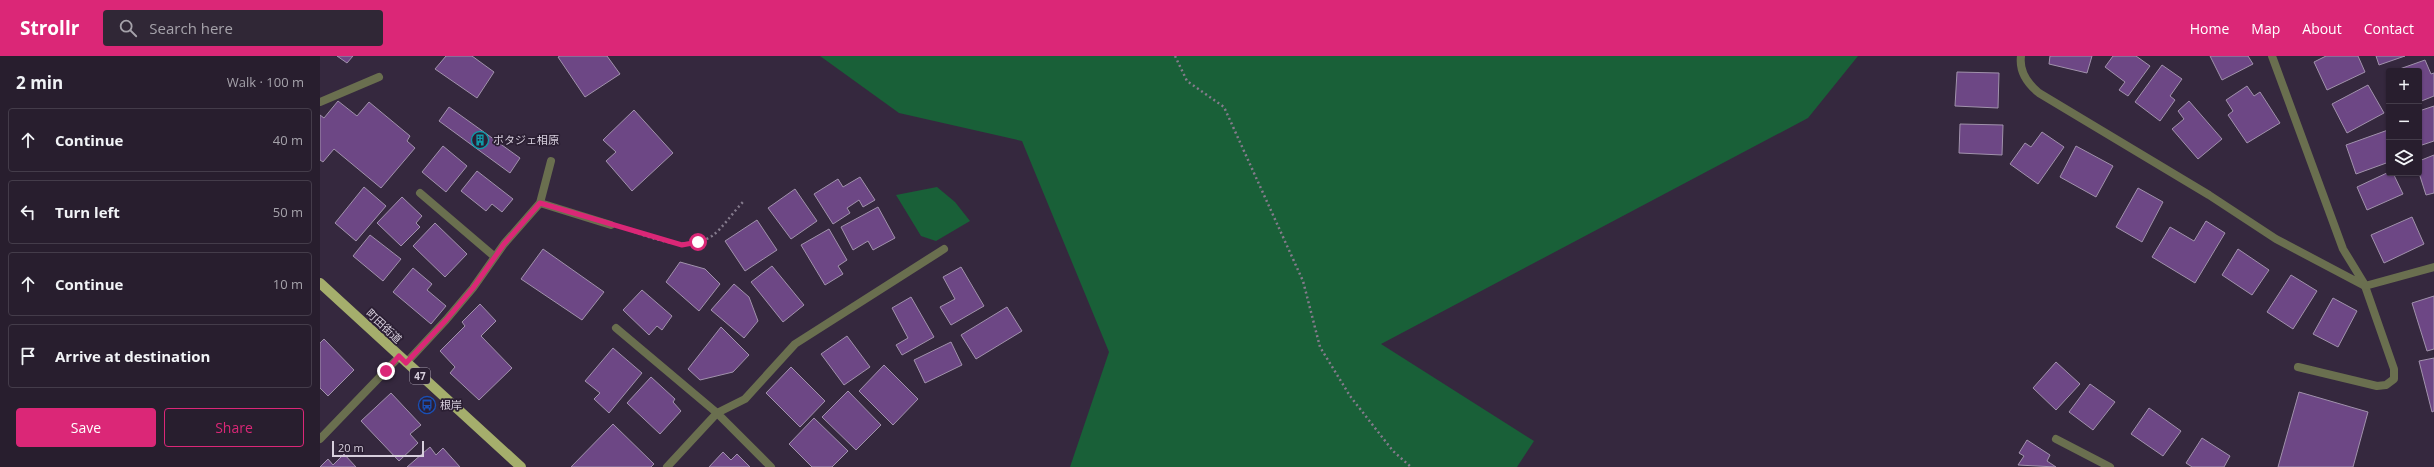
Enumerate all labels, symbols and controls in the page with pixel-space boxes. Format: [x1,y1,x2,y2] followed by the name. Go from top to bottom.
[103,10,383,46] search box
[20,15,79,41] text: Strollr
[117,17,139,39] icon: search
[149,18,233,38] text: Search here
[2190,19,2229,38] text: Home
[2251,19,2280,38] text: Map
[2302,19,2342,38] text: About
[2364,19,2414,38] text: Contact
[2386,68,2422,176] map controls
[2386,68,2422,104] button: +
[16,71,63,94] text: 2 min
[227,73,304,91] text: Walk · 100 m
[2386,104,2422,140] button: −
[17,129,39,151] icon: ahead
[55,130,123,150] text: Continue
[470,130,490,150] building icon: ポタジェ相原
[273,131,303,149] text: 40 m
[493,132,559,147] place label: ポタジェ相原
[2386,140,2422,176] button: layers
[17,201,39,223] icon: left
[55,202,120,222] text: Turn left
[273,203,303,221] text: 50 m
[689,233,707,251] route start
[17,273,39,295] icon: ahead
[55,274,123,294] text: Continue
[273,275,303,293] text: 10 m
[363,305,406,346] street label: 町田街道
[17,345,39,367] icon: arrive
[55,346,210,366] text: Arrive at destination
[377,362,395,380] route end
[410,368,430,384] road number: 47
[417,395,437,415] bus stop icon: 根岸
[440,397,462,412] place label: 根岸
[16,408,156,447] button: Save
[164,408,304,447] button: Share
[332,439,424,458] scale bar
[338,440,364,455] text: 20 m

